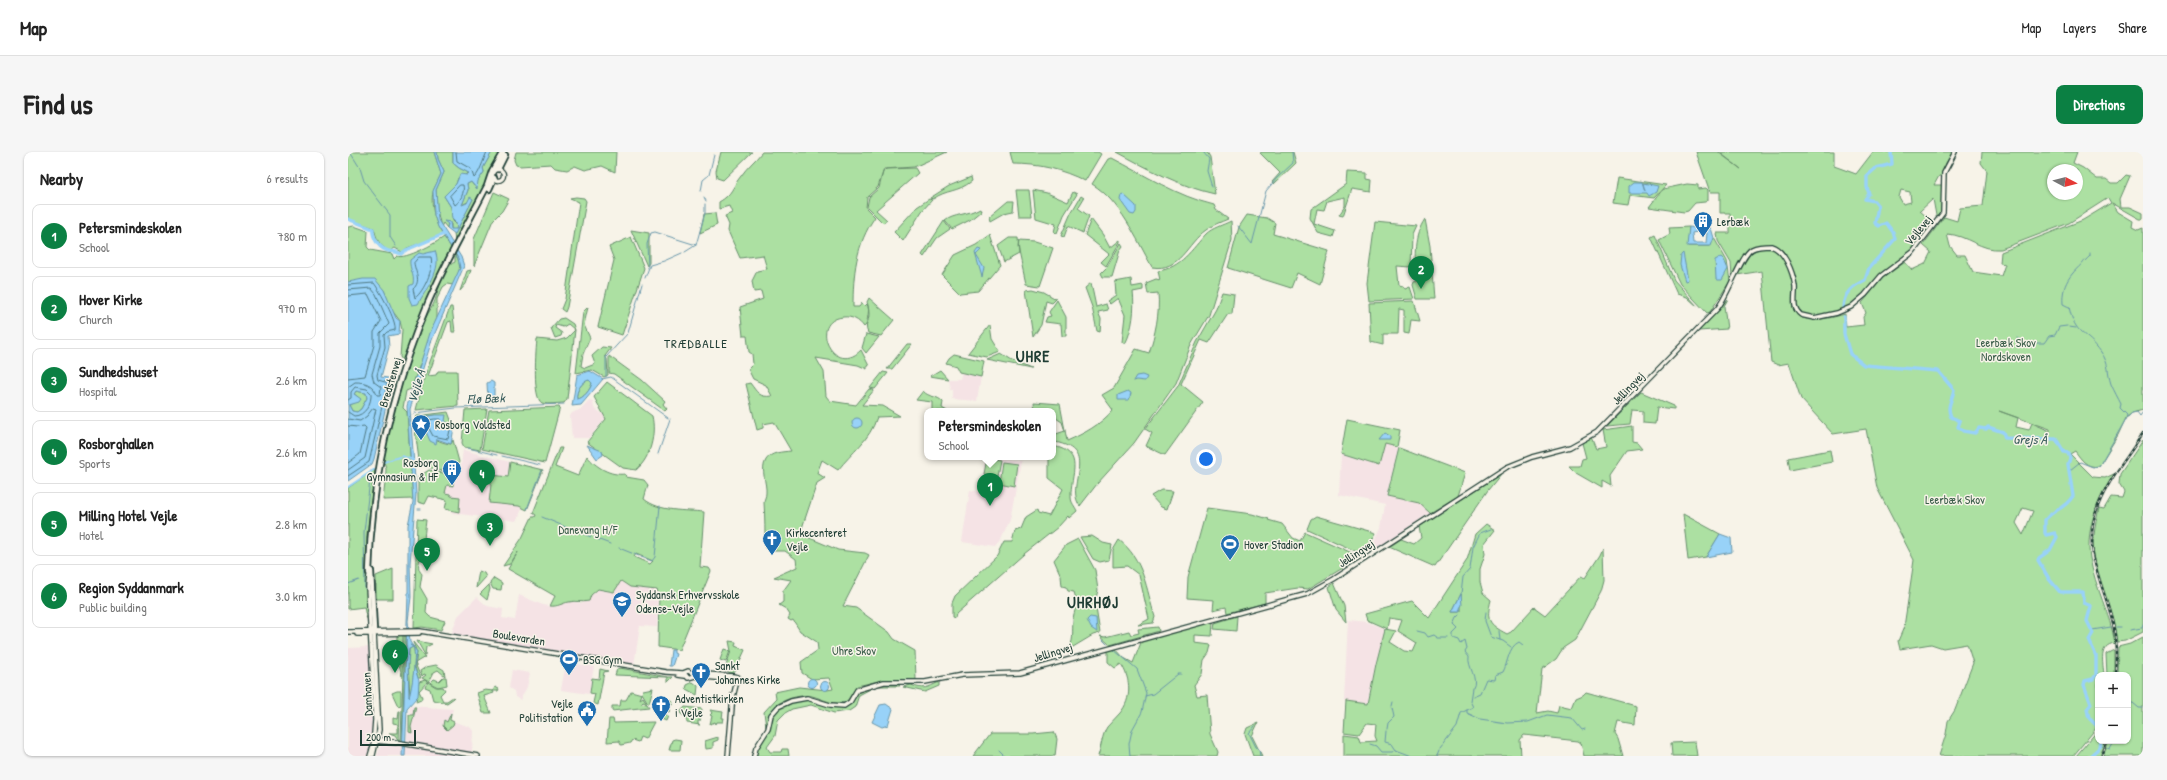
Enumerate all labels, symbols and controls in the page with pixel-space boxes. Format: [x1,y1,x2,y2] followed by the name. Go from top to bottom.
[20,15,47,41] text: Map
[2021,18,2041,37] text: Map
[2063,18,2096,37] text: Layers
[2118,18,2147,37] text: Share
[24,85,93,123] text: Find us
[2056,85,2143,124] button: Directions
[2047,164,2083,200] north arrow
[40,167,83,190] text: Nearby
[267,169,308,187] text: 6 results
[1692,210,1714,238] building icon: Lerbæk
[1900,211,1936,249] street label: Vejlevej
[1717,213,1749,230] place label: Lerbæk
[79,217,182,238] text: Petersmindeskolen
[52,227,56,245] text: 1
[277,227,307,245] text: 780 m
[79,238,109,256] text: School
[1408,256,1434,289] pin: 2
[79,289,142,310] text: Hover Kirke
[51,299,57,317] text: 2
[278,299,307,317] text: 970 m
[79,310,112,328] text: Church
[664,334,728,352] district label: TRÆDBALLE
[1976,334,2036,365] park label: Leerbæk Skov Nordskoven
[1016,345,1050,367] district label: UHRE
[374,355,406,409] street label: Bredstenvej
[79,361,158,382] text: Sundhedshuset
[402,366,430,405] water label: Vejle Å
[1608,367,1648,408] street label: Jellingvej
[51,371,57,389] text: 3
[276,371,307,389] text: 2.6 km
[79,382,117,400] text: Hospital
[467,388,507,408] water label: Flø Bæk
[924,408,1056,460] popup
[410,413,432,441] place icon: Rosborg Voldsted
[939,415,1041,436] text: Petersmindeskolen
[435,416,510,433] place label: Rosborg Voldsted
[2013,430,2049,448] water label: Grejs Å
[79,433,154,454] text: Rosborghallen
[939,436,969,454] text: School
[52,443,56,461] text: 4
[276,443,307,461] text: 2.6 km
[1196,449,1216,469] your location
[79,454,110,472] text: Sports
[367,454,438,485] place label: Rosborg Gymnasium & HF
[441,458,463,486] building icon: Rosborg Gymnasium & HF
[469,460,495,493] pin: 4
[977,473,1003,506] pin: 1
[1925,491,1985,508] park label: Leerbæk Skov
[79,505,178,526] text: Milling Hotel Vejle
[477,513,503,546] pin: 3
[51,515,57,533] text: 5
[275,515,307,533] text: 2.8 km
[559,521,618,538] park label: Danevang H/F
[786,524,847,555] place label: Kirkecenteret Vejle
[79,526,103,544] text: Hotel
[761,528,783,556] church icon: Kirkecenteret Vejle
[1219,533,1241,561] sports icon: Hover Stadion
[1334,535,1378,571] street label: Jellingvej
[1244,536,1303,553] place label: Hover Stadion
[414,538,440,571] pin: 5
[79,577,184,598] text: Region Syddanmark
[636,586,740,617] place label: Syddansk Erhvervsskole Odense-Vejle
[51,587,57,605] text: 6
[275,587,307,605] text: 3.0 km
[611,590,633,618] school or university icon: Syddansk Erhvervsskole Odense-Vejle
[1067,591,1119,613] district label: UHRHØJ
[79,598,147,616] text: Public building
[492,624,546,650] street label: Boulevarden
[1031,638,1075,666] street label: Jellingvej
[382,640,408,673] pin: 6
[832,642,876,659] park label: Uhre Skov
[558,648,580,676] sports icon: BSG Gym
[583,651,622,668] place label: BSG Gym
[715,657,781,688] place label: Sankt Johannes Kirke
[690,661,712,689] church icon: Sankt Johannes Kirke
[357,672,377,716] street label: Damhaven
[2095,672,2131,744] map controls
[2095,672,2131,708] button: +
[675,690,744,721] place label: Adventistkirken i Vejle
[650,694,672,722] church icon: Adventistkirken i Vejle
[519,695,573,726] place label: Vejle Politistation
[576,699,598,727] public building icon: Vejle Politistation
[2095,708,2131,744] button: −
[360,728,416,747] scale bar
[366,730,391,744] text: 200 m

